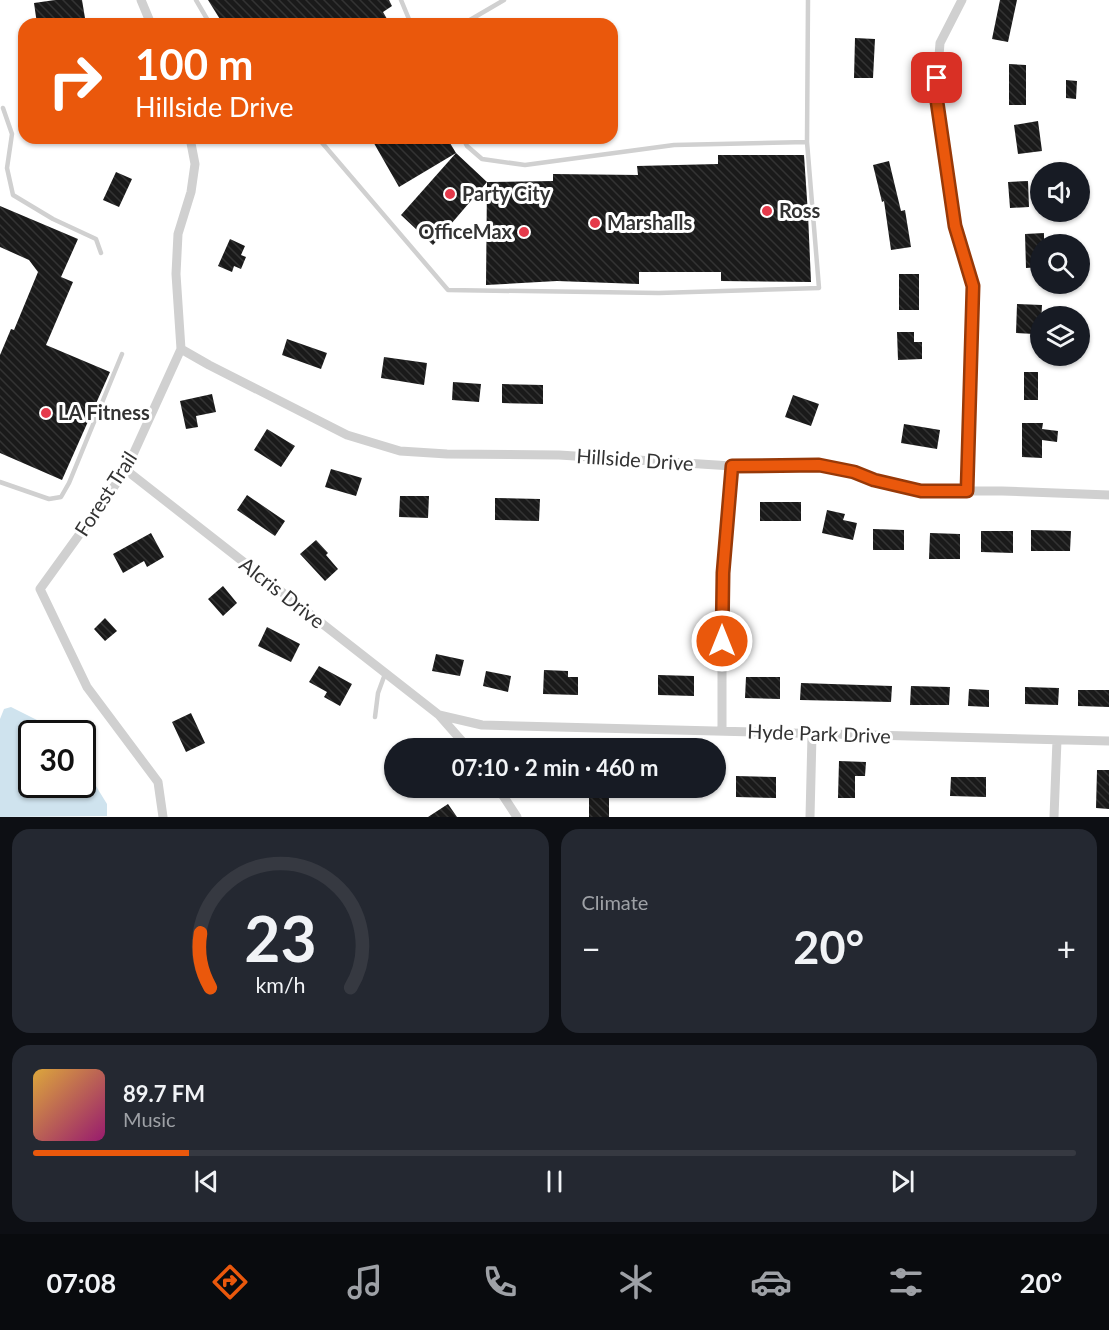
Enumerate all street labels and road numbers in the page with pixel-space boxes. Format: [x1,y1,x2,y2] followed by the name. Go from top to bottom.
[576,443,694,475] street label: Hillside Drive
[69,447,141,540] street label: Forest Trail
[235,552,330,633] street label: Alcris Drive
[747,718,891,748] street label: Hyde Park Drive

